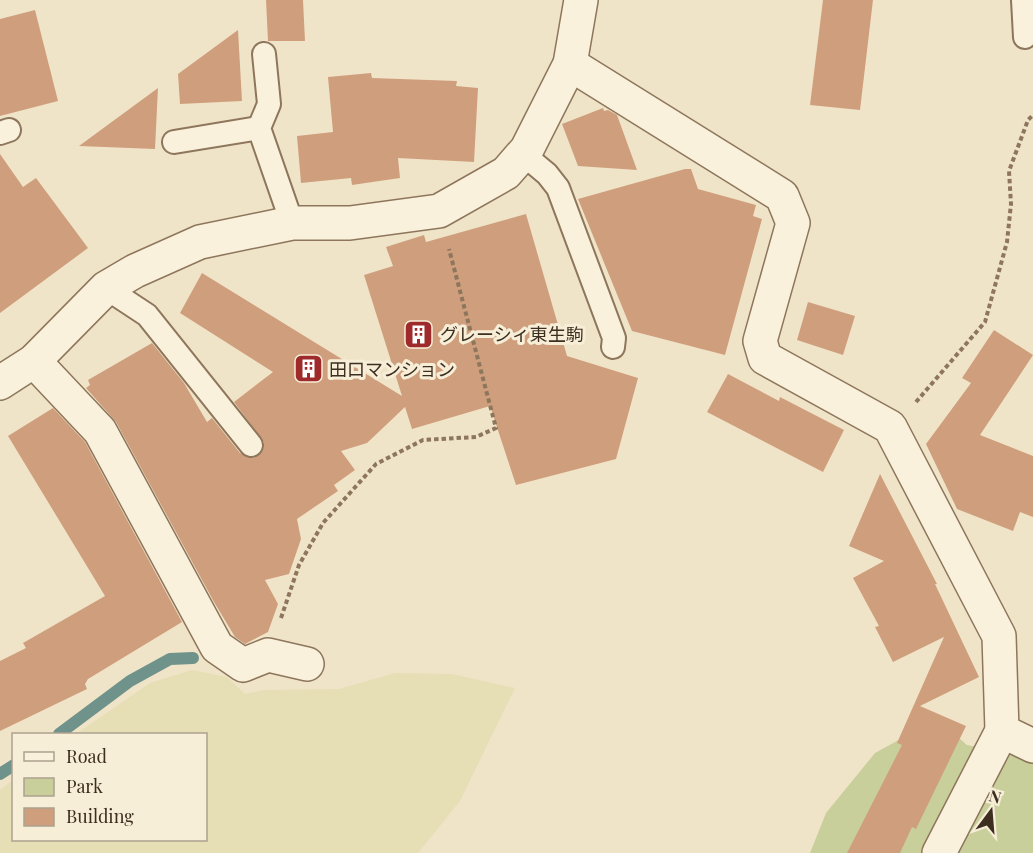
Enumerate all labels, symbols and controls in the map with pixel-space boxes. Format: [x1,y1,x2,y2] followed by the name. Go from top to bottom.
[403,318,435,350] building icon: グレーシィ東生駒
[440,322,584,346] place label: グレーシィ東生駒
[292,353,324,385] building icon: 田口マンション
[329,357,455,381] place label: 田口マンション
[12,733,207,841] legend
[66,744,107,768] text: Road
[66,774,103,798] text: Park
[961,781,1021,841] north arrow
[987,784,1004,808] text: N
[66,804,134,828] text: Building

